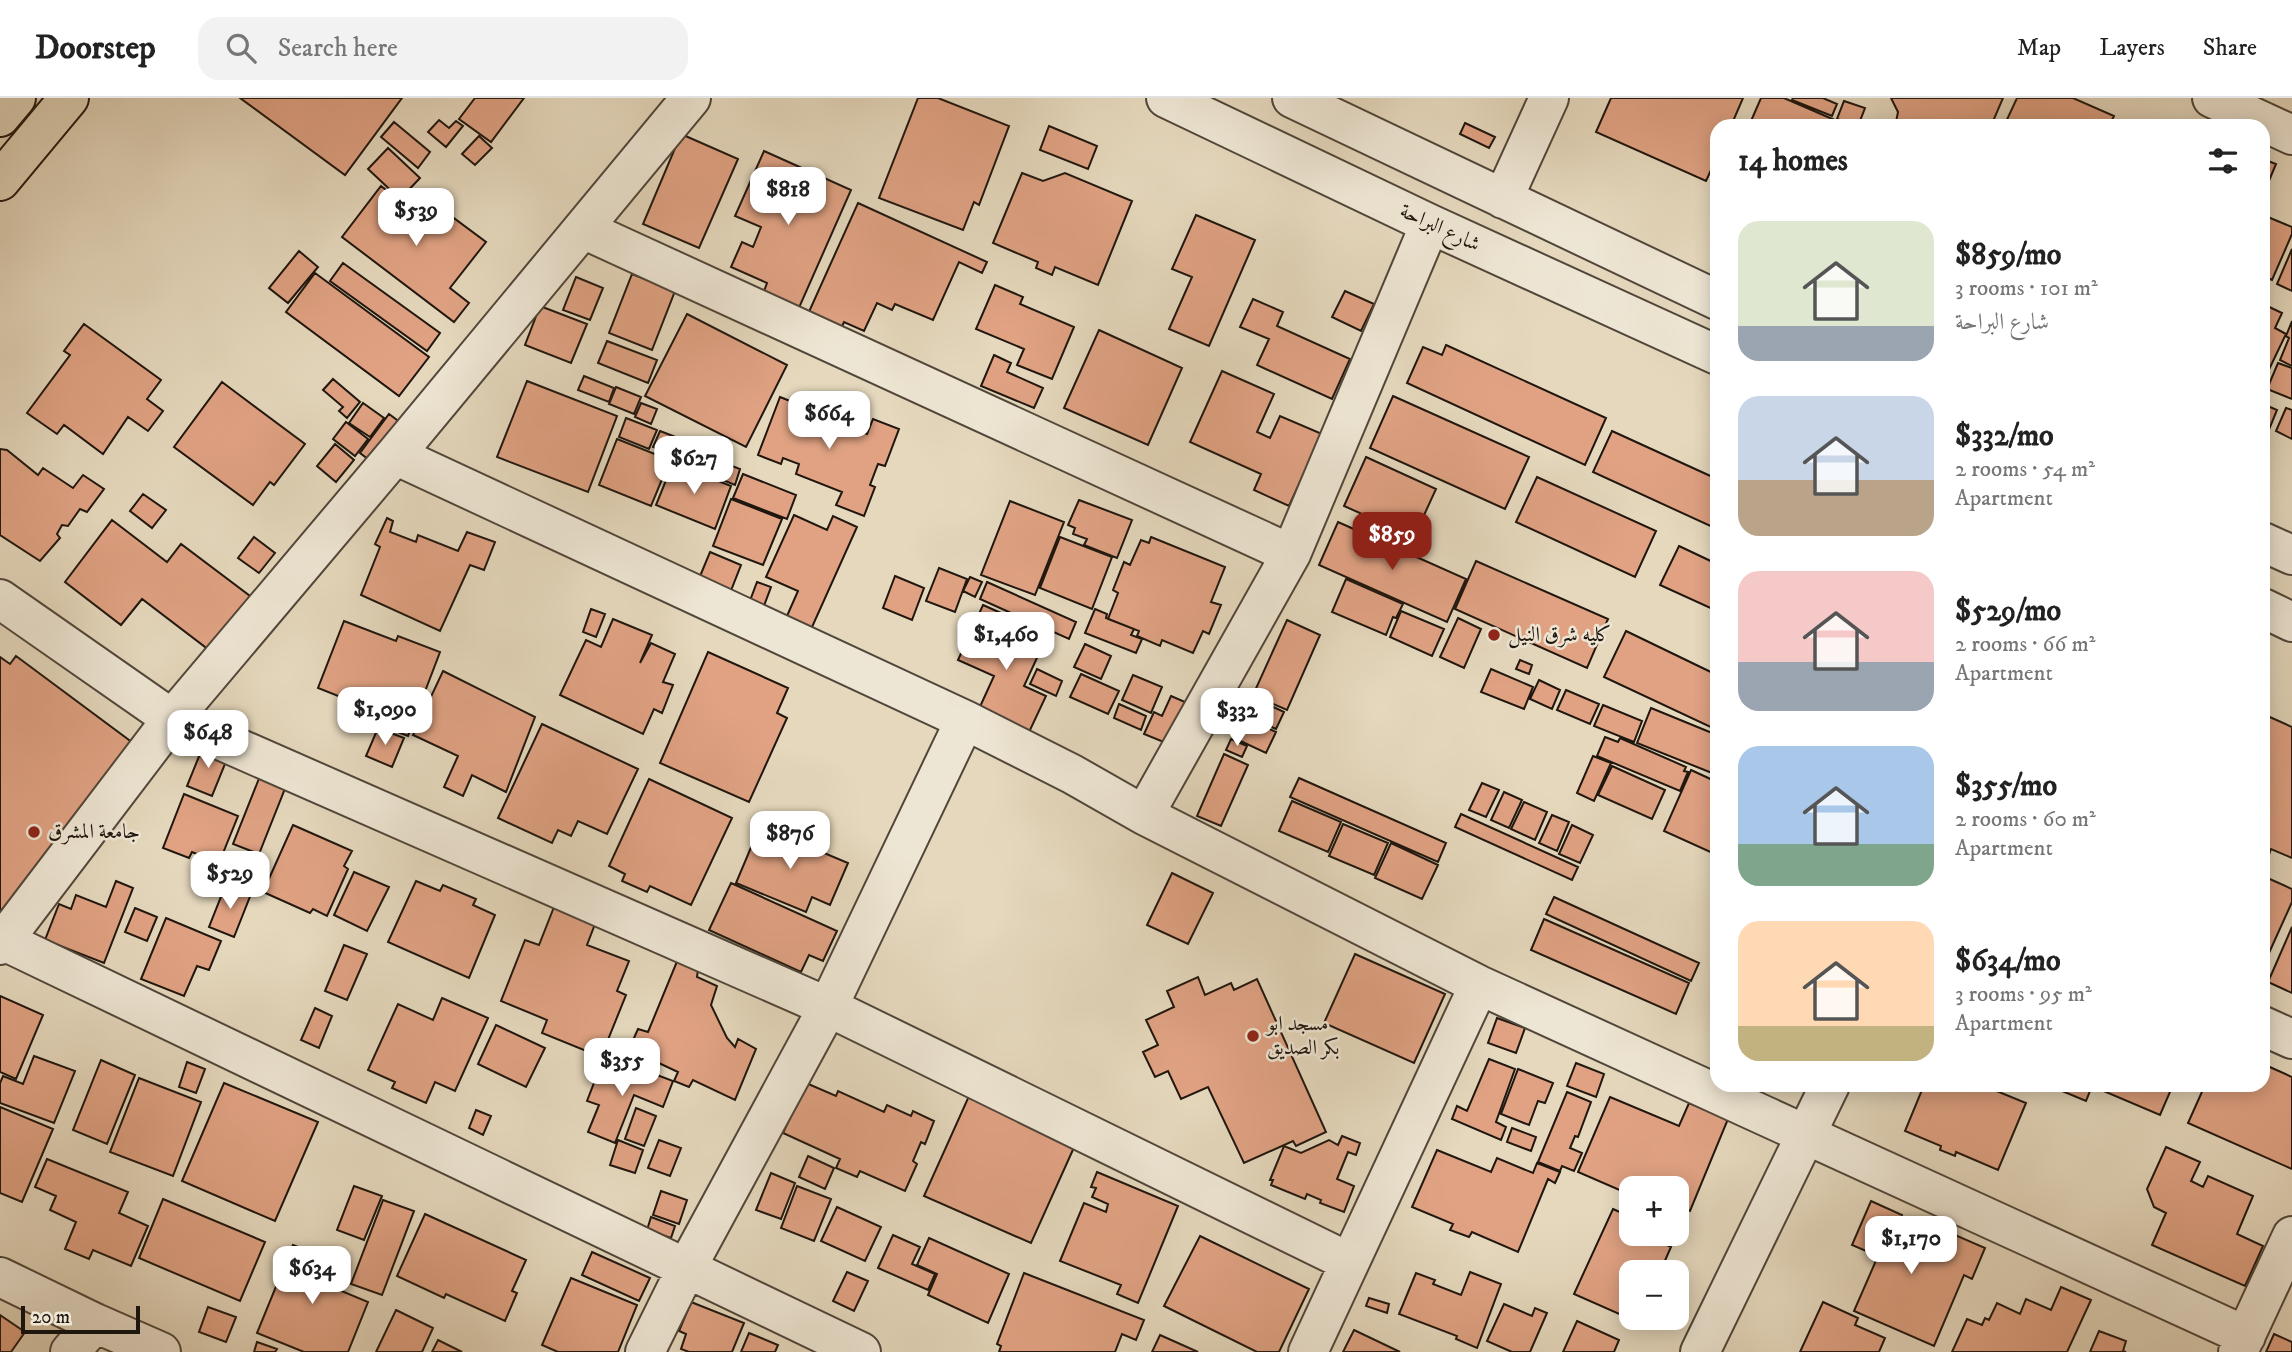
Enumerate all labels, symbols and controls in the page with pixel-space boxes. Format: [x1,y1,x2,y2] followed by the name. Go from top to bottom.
[198,17,688,80] search box
[35,28,156,69] text: Doorstep
[222,29,260,67] icon: search
[278,32,398,65] text: Search here
[2017,33,2061,63] text: Map
[2099,33,2165,63] text: Layers
[2203,33,2257,63] text: Share
[2204,142,2242,180] icon: filters
[1738,143,1848,180] text: 14 homes
[747,167,829,227] pin: $818
[766,175,810,204] text: $818
[375,188,457,248] pin: $539
[394,196,438,225] text: $539
[1394,198,1484,262] street label: شارع البراحة
[1955,237,2061,274] text: $859/mo
[1794,249,1878,333] icon: home
[1955,274,2098,303] text: 3 rooms · 101 m²
[1955,308,2049,337] text: شارع البراحة
[788,392,870,451] pin: $664
[804,399,854,428] text: $664
[1955,418,2054,455] text: $332/mo
[1794,424,1878,508] icon: home
[653,436,735,496] pin: $627
[670,444,718,473] text: $627
[1955,455,2095,484] text: 2 rooms · 54 m²
[1955,484,2053,513] text: Apartment
[1351,512,1433,572] pin: $859
[1369,520,1415,549] text: $859
[1955,593,2061,630] text: $529/mo
[1794,599,1878,683] icon: home
[949,612,1063,672] pin: $1,460
[973,620,1039,649] text: $1,460
[1508,622,1612,649] place label: كليه شرق النيل
[1486,627,1502,643] marker: كليه شرق النيل
[1955,630,2095,659] text: 2 rooms · 66 m²
[1955,659,2053,688] text: Apartment
[328,688,442,747] pin: $1,090
[1196,688,1278,748] pin: $332
[353,695,417,724] text: $1,090
[1216,696,1258,725] text: $332
[167,710,249,770] pin: $648
[183,718,233,747] text: $648
[1955,768,2057,805] text: $355/mo
[1794,774,1878,858] icon: home
[1955,805,2096,834] text: 2 rooms · 60 m²
[749,812,831,871] pin: $876
[48,819,140,845] place label: جامعة المشرق
[766,819,814,848] text: $876
[26,824,42,840] marker: جامعة المشرق
[1955,834,2053,863] text: Apartment
[189,852,271,911] pin: $529
[207,859,253,888] text: $529
[1955,943,2061,980] text: $634/mo
[1794,949,1878,1033] icon: home
[1955,980,2092,1009] text: 3 rooms · 95 m²
[1955,1009,2053,1038] text: Apartment
[1265,1011,1339,1061] place label: مسجد ابو بكر الصديق
[1245,1028,1261,1044] marker: مسجد ابو بكر الصديق
[581,1038,663,1098] pin: $355
[600,1046,644,1075] text: $355
[1619,1176,1689,1330] map controls
[1619,1176,1689,1246] button: +
[1854,1216,1968,1276] pin: $1,170
[1881,1224,1941,1253] text: $1,170
[271,1246,353,1306] pin: $634
[289,1254,335,1283] text: $634
[1619,1260,1689,1330] button: −
[21,1303,140,1335] scale bar
[32,1306,70,1329] text: 20 m

